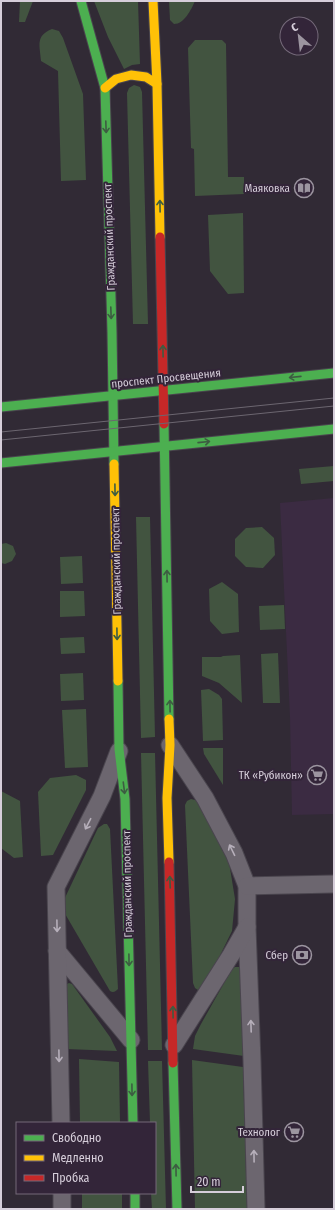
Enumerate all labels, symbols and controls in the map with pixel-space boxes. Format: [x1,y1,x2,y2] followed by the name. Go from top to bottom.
[279,16,319,56] north arrow
[289,20,300,35] text: С
[102,120,110,133] one-way arrow
[293,177,315,199] library icon: Маяковка
[245,182,290,195] place label: Маяковка
[101,183,118,291] street label: Гражданский проспект
[156,200,164,213] one-way arrow
[107,306,115,319] one-way arrow
[159,345,167,358] one-way arrow
[111,366,221,391] street label: проспект Просвещения
[289,373,302,381] one-way arrow
[197,439,210,446] one-way arrow
[111,483,119,496] one-way arrow
[109,507,124,615] street label: Гражданский проспект
[163,570,171,583] one-way arrow
[114,627,121,640] one-way arrow
[166,700,174,713] one-way arrow
[306,764,328,786] supermarket icon: ТК «Рубикон»
[239,769,303,782] place label: ТК «Рубикон»
[120,781,128,794] one-way arrow
[84,818,91,830] one-way arrow
[120,830,135,938] street label: Гражданский проспект
[228,844,235,856] one-way arrow
[166,876,173,889] one-way arrow
[53,919,61,932] one-way arrow
[291,944,313,966] bank icon: Сбер
[266,949,288,962] place label: Сбер
[125,953,133,966] one-way arrow
[169,1006,177,1019] one-way arrow
[247,1020,254,1033] one-way arrow
[55,1049,63,1062] one-way arrow
[128,1083,136,1096] one-way arrow
[283,1121,305,1143] supermarket icon: Технолог
[16,1122,156,1194] legend
[238,1126,281,1139] place label: Технолог
[52,1131,101,1145] text: Свободно
[250,1150,258,1163] one-way arrow
[52,1151,104,1165] text: Медленно
[172,1164,180,1177] one-way arrow
[191,1168,243,1194] scale bar
[52,1171,90,1185] text: Пробка
[197,1175,221,1189] text: 20 m

